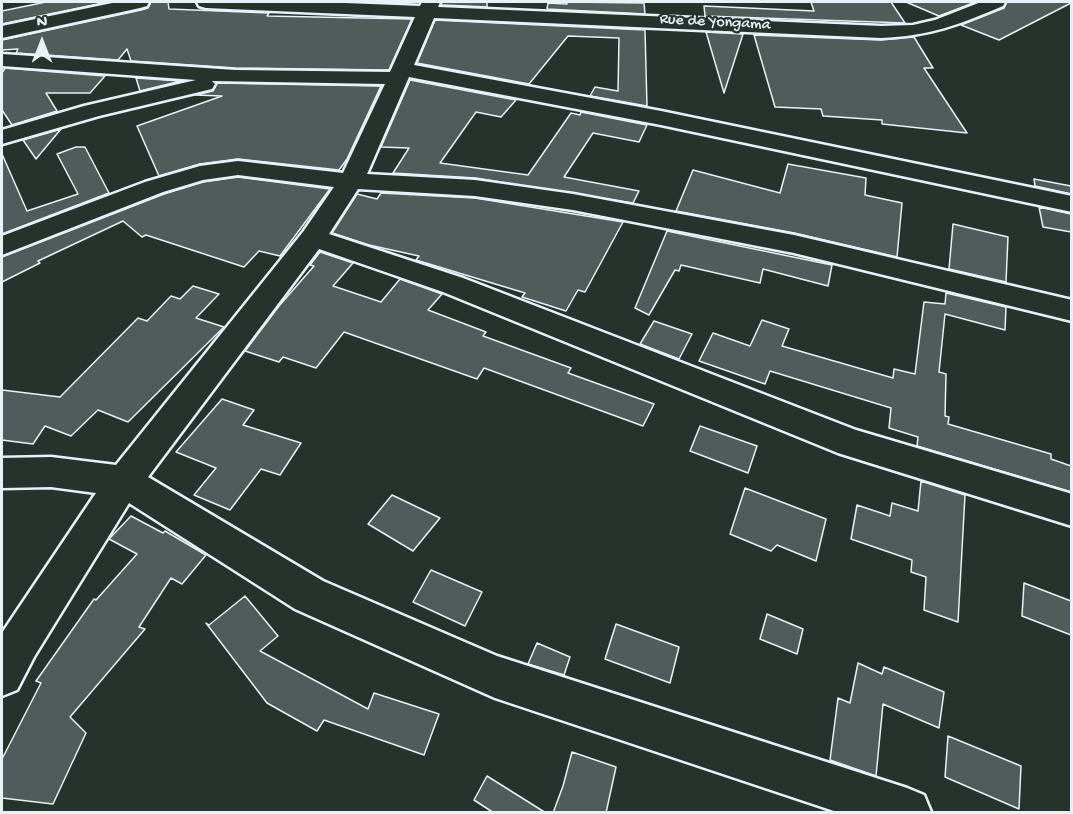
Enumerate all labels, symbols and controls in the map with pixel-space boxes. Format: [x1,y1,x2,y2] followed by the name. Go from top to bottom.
[659,11,771,35] street label: Rue de Yongama
[12,12,72,72] north arrow
[37,14,47,33] text: N

